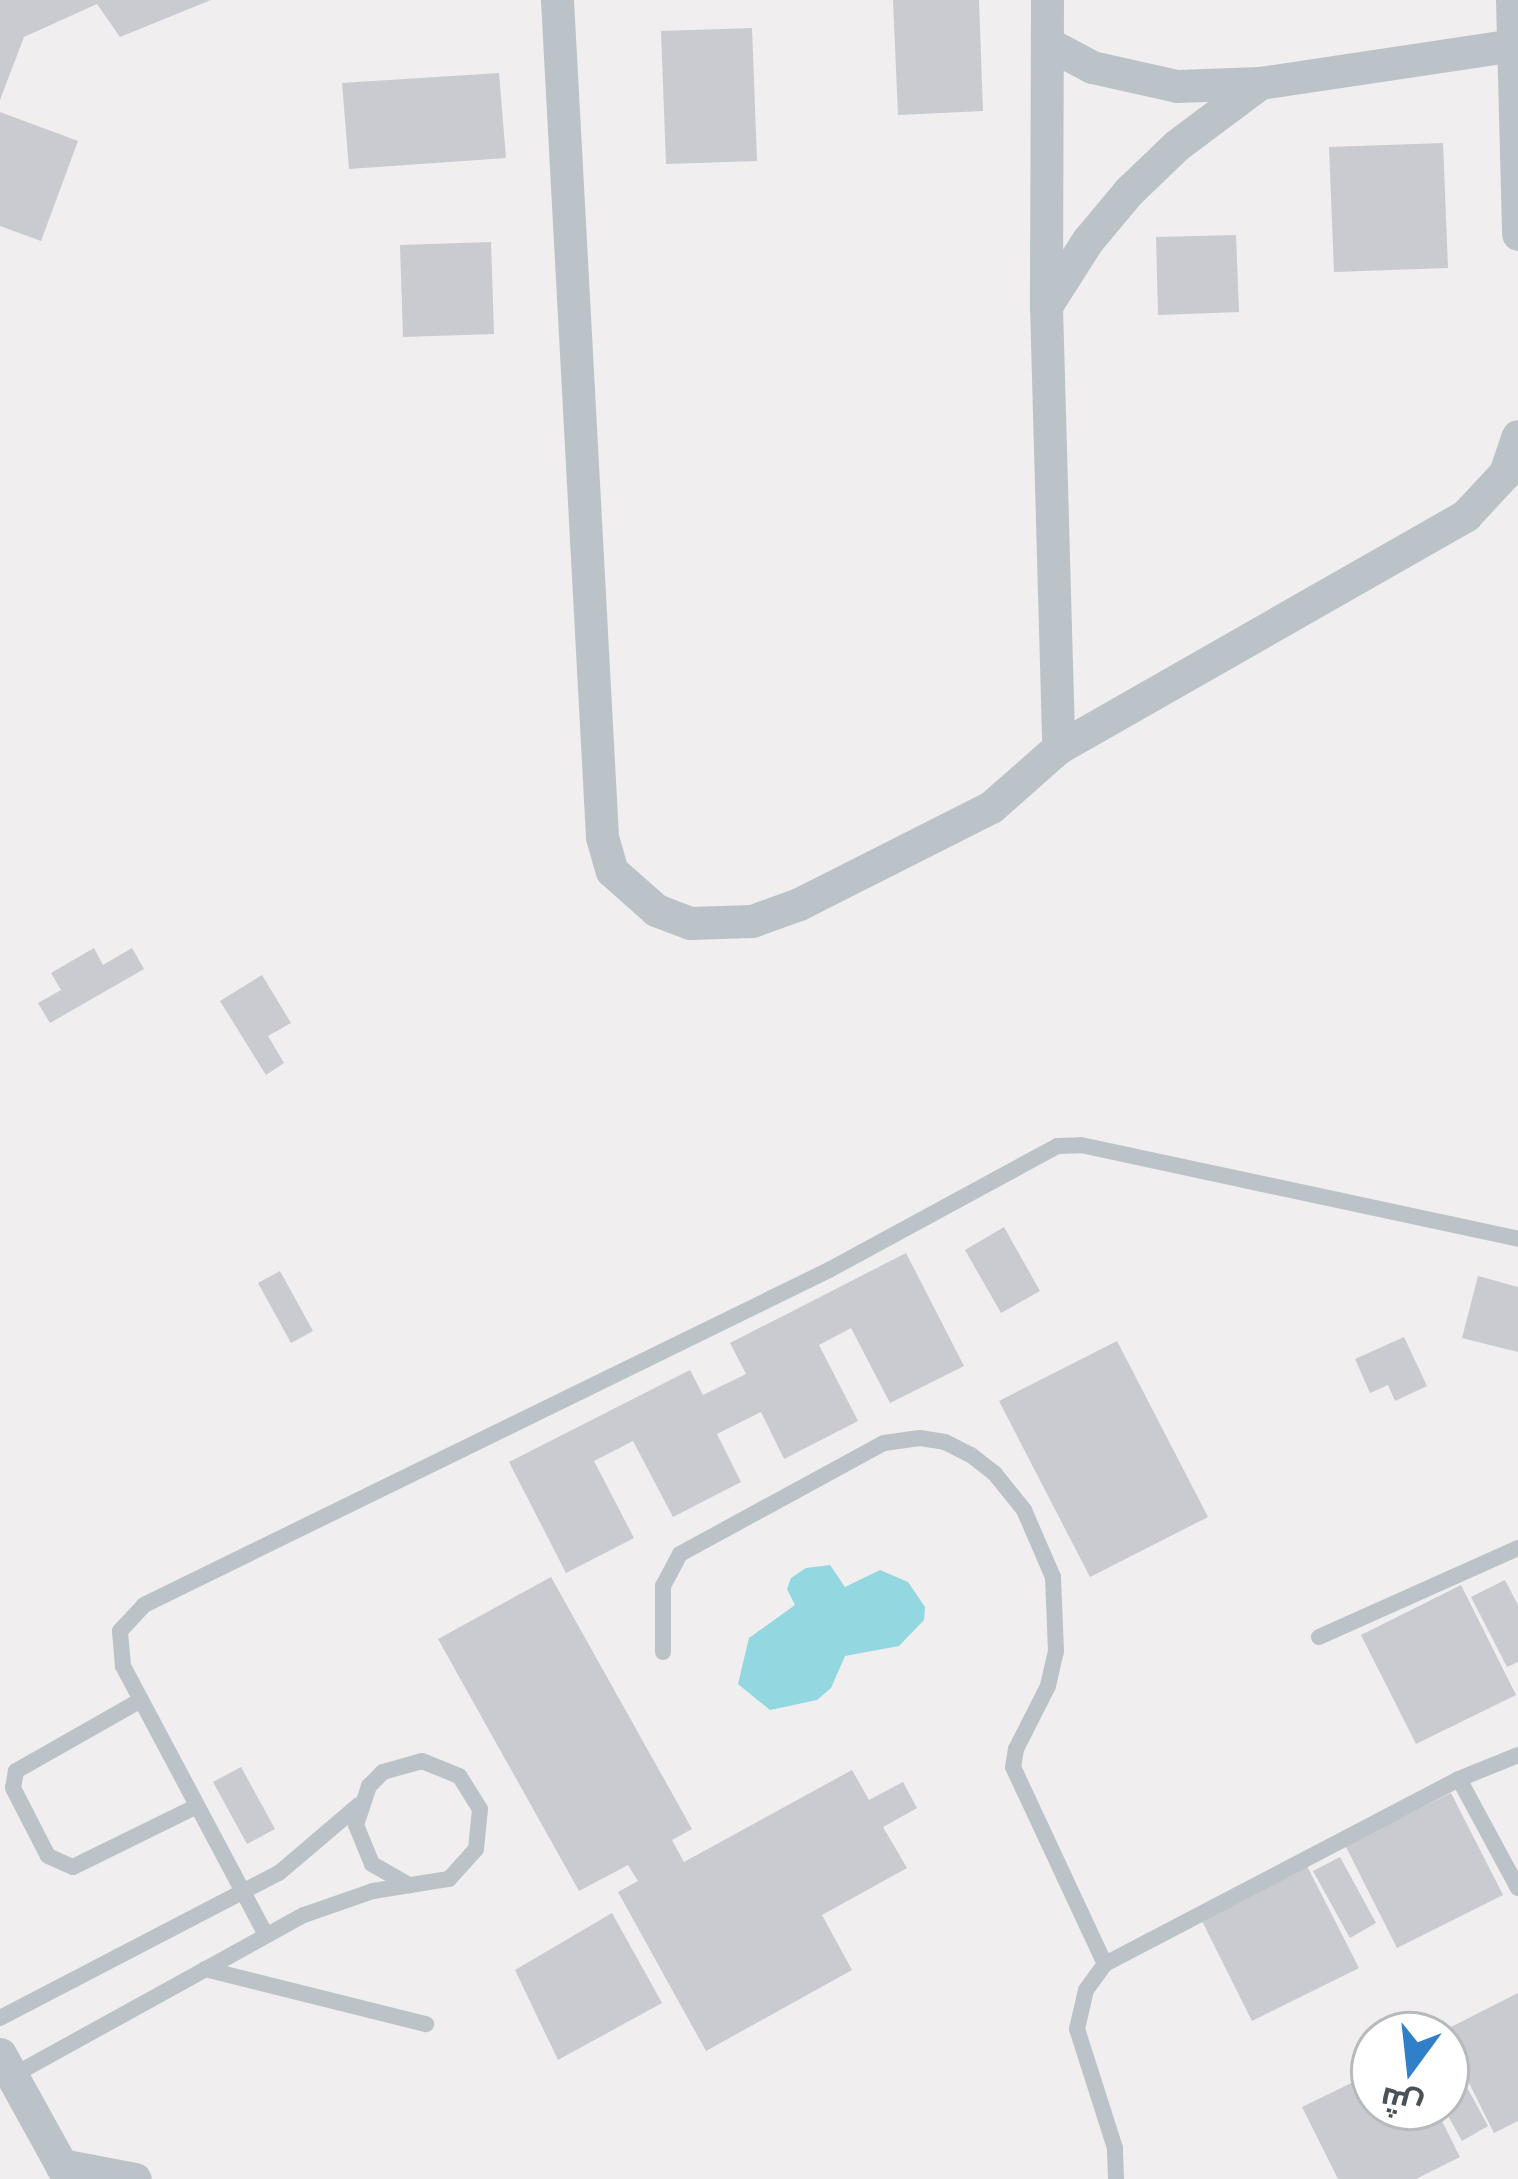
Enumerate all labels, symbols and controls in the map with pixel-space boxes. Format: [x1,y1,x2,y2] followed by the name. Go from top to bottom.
[1350,2011,1470,2131] north arrow
[1375,2075,1428,2132] text: ش

